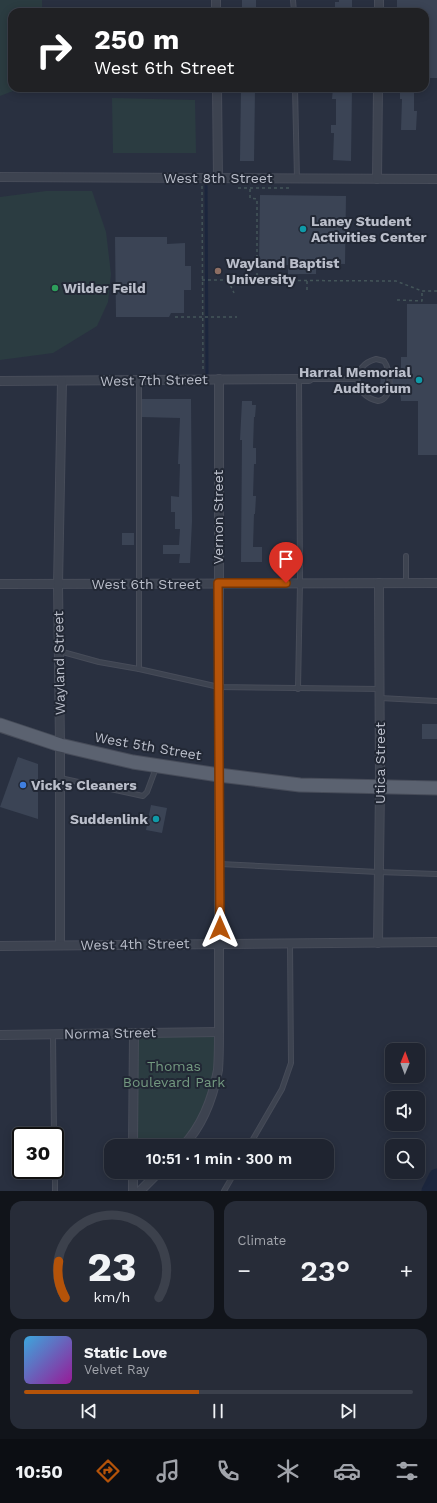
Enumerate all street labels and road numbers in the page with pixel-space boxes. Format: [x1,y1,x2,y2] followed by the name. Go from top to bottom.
[163,170,273,186] street label: West 8th Street
[100,371,208,389] street label: West 7th Street
[210,469,226,564] street label: Vernon Street
[91,576,201,592] street label: West 6th Street
[50,611,68,715] street label: Wayland Street
[372,722,388,804] street label: Utica Street
[93,729,203,763] street label: West 5th Street
[80,935,190,953] street label: West 4th Street
[64,1024,156,1042] street label: Norma Street

